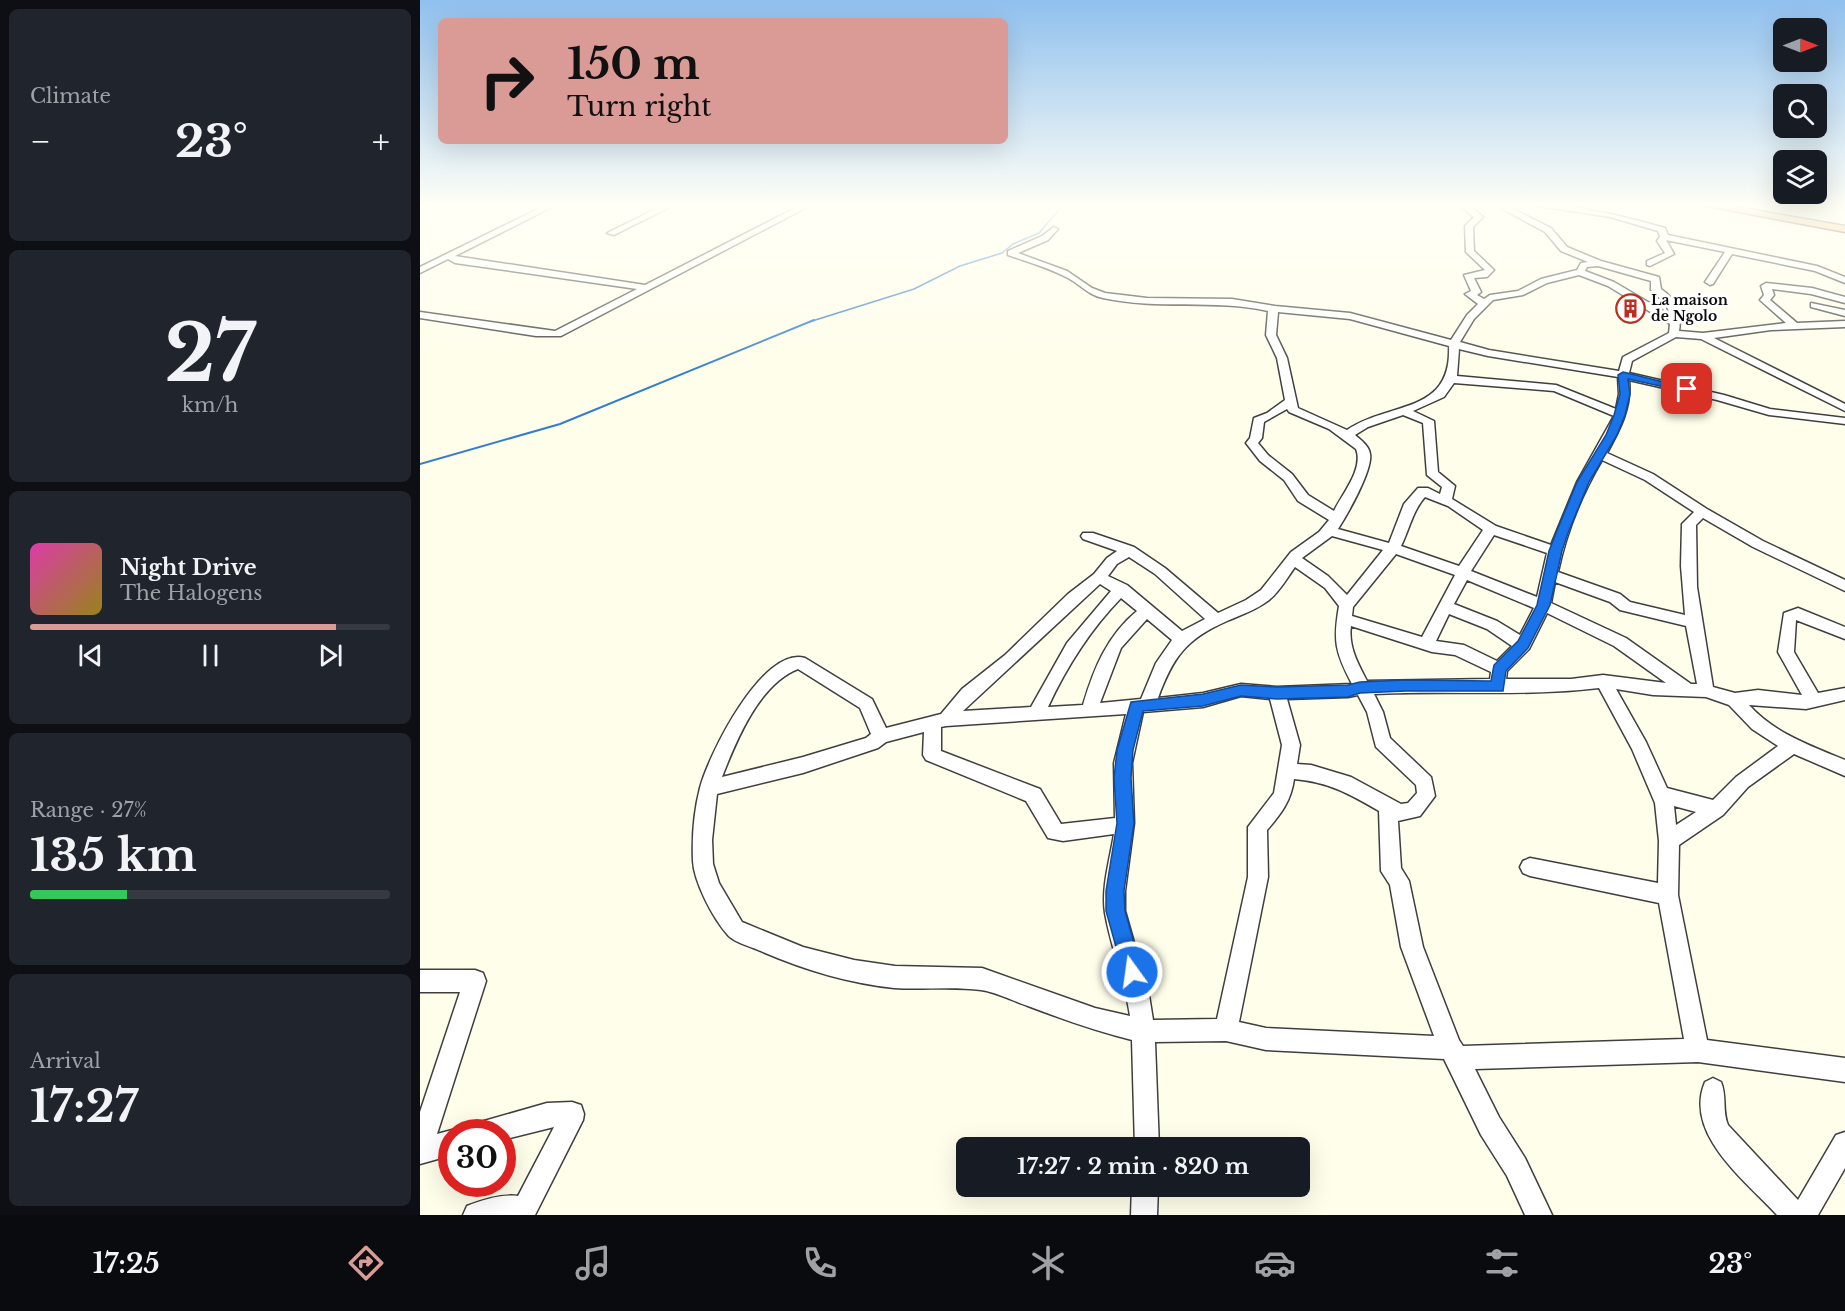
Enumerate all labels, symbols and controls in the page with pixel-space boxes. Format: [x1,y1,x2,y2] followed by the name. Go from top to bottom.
[1773,18,1827,72] north arrow
[1773,18,1827,204] map controls
[567,38,700,90] text: 150 m
[468,42,546,120] icon: right
[30,84,111,108] text: Climate
[1773,84,1827,138] button: search
[567,90,711,123] text: Turn right
[175,113,248,169] text: 23°
[30,121,51,162] text: −
[372,121,390,162] text: +
[1773,150,1827,204] button: layers
[1651,291,1728,325] place label: La maison de Ngolo
[1614,292,1646,324] building icon: La maison de Ngolo
[164,305,256,402] text: 27
[1661,363,1712,414] pin
[1670,372,1703,405] icon: arrive
[182,393,238,417] text: km/h
[120,554,257,581] text: Night Drive
[120,581,262,605] text: The Halogens
[74,639,107,672] icon: previous
[194,639,227,672] icon: pause
[314,639,347,672] icon: next
[30,798,147,822] text: Range · 27%
[30,827,197,883] text: 135 km
[1100,940,1164,1004] position arrow
[30,1049,101,1073] text: Arrival
[30,1078,138,1134] text: 17:27
[438,1119,516,1197] speed limit sign: 30
[1017,1153,1249,1180] text: 17:27 · 2 min · 820 m
[345,1242,387,1284] icon: directions
[572,1242,614,1284] icon: music
[799,1242,841,1284] icon: phone
[1027,1242,1069,1284] icon: climate
[1254,1242,1296,1284] icon: car
[1481,1242,1523,1284] icon: filters
[93,1247,160,1280] text: 17:25
[1709,1247,1752,1280] text: 23°

